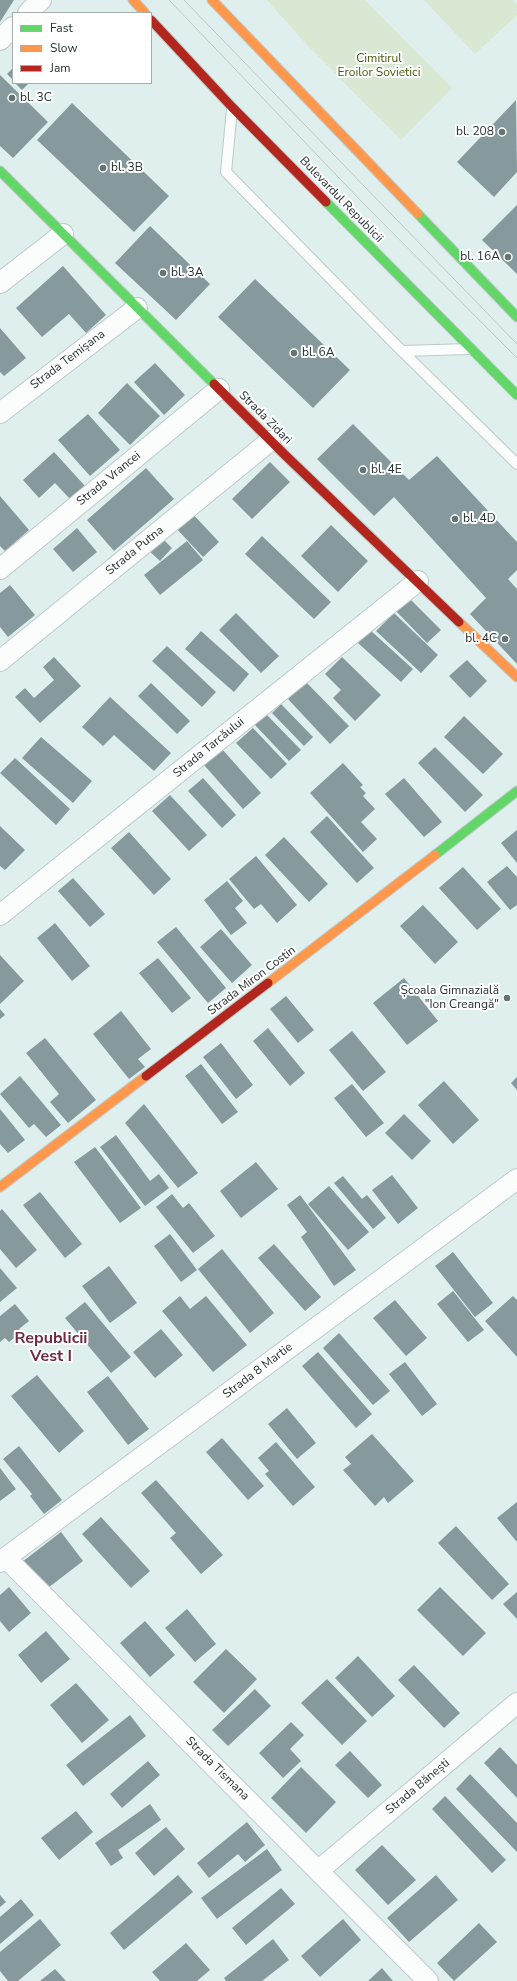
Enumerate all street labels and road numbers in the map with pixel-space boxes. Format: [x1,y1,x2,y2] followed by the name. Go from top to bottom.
[296,154,386,246] street label: Bulevardul Republicii
[28,327,108,393] street label: Strada Temișana
[236,389,294,447] street label: Strada Zidari
[74,449,144,509] street label: Strada Vrancei
[103,523,167,579] street label: Strada Putna
[171,715,247,781] street label: Strada Tarcăului
[205,943,299,1019] street label: Strada Miron Costin
[220,1340,296,1402] street label: Strada 8 Martie
[182,1734,252,1804] street label: Strada Tismana
[383,1756,453,1818] street label: Strada Bănești

